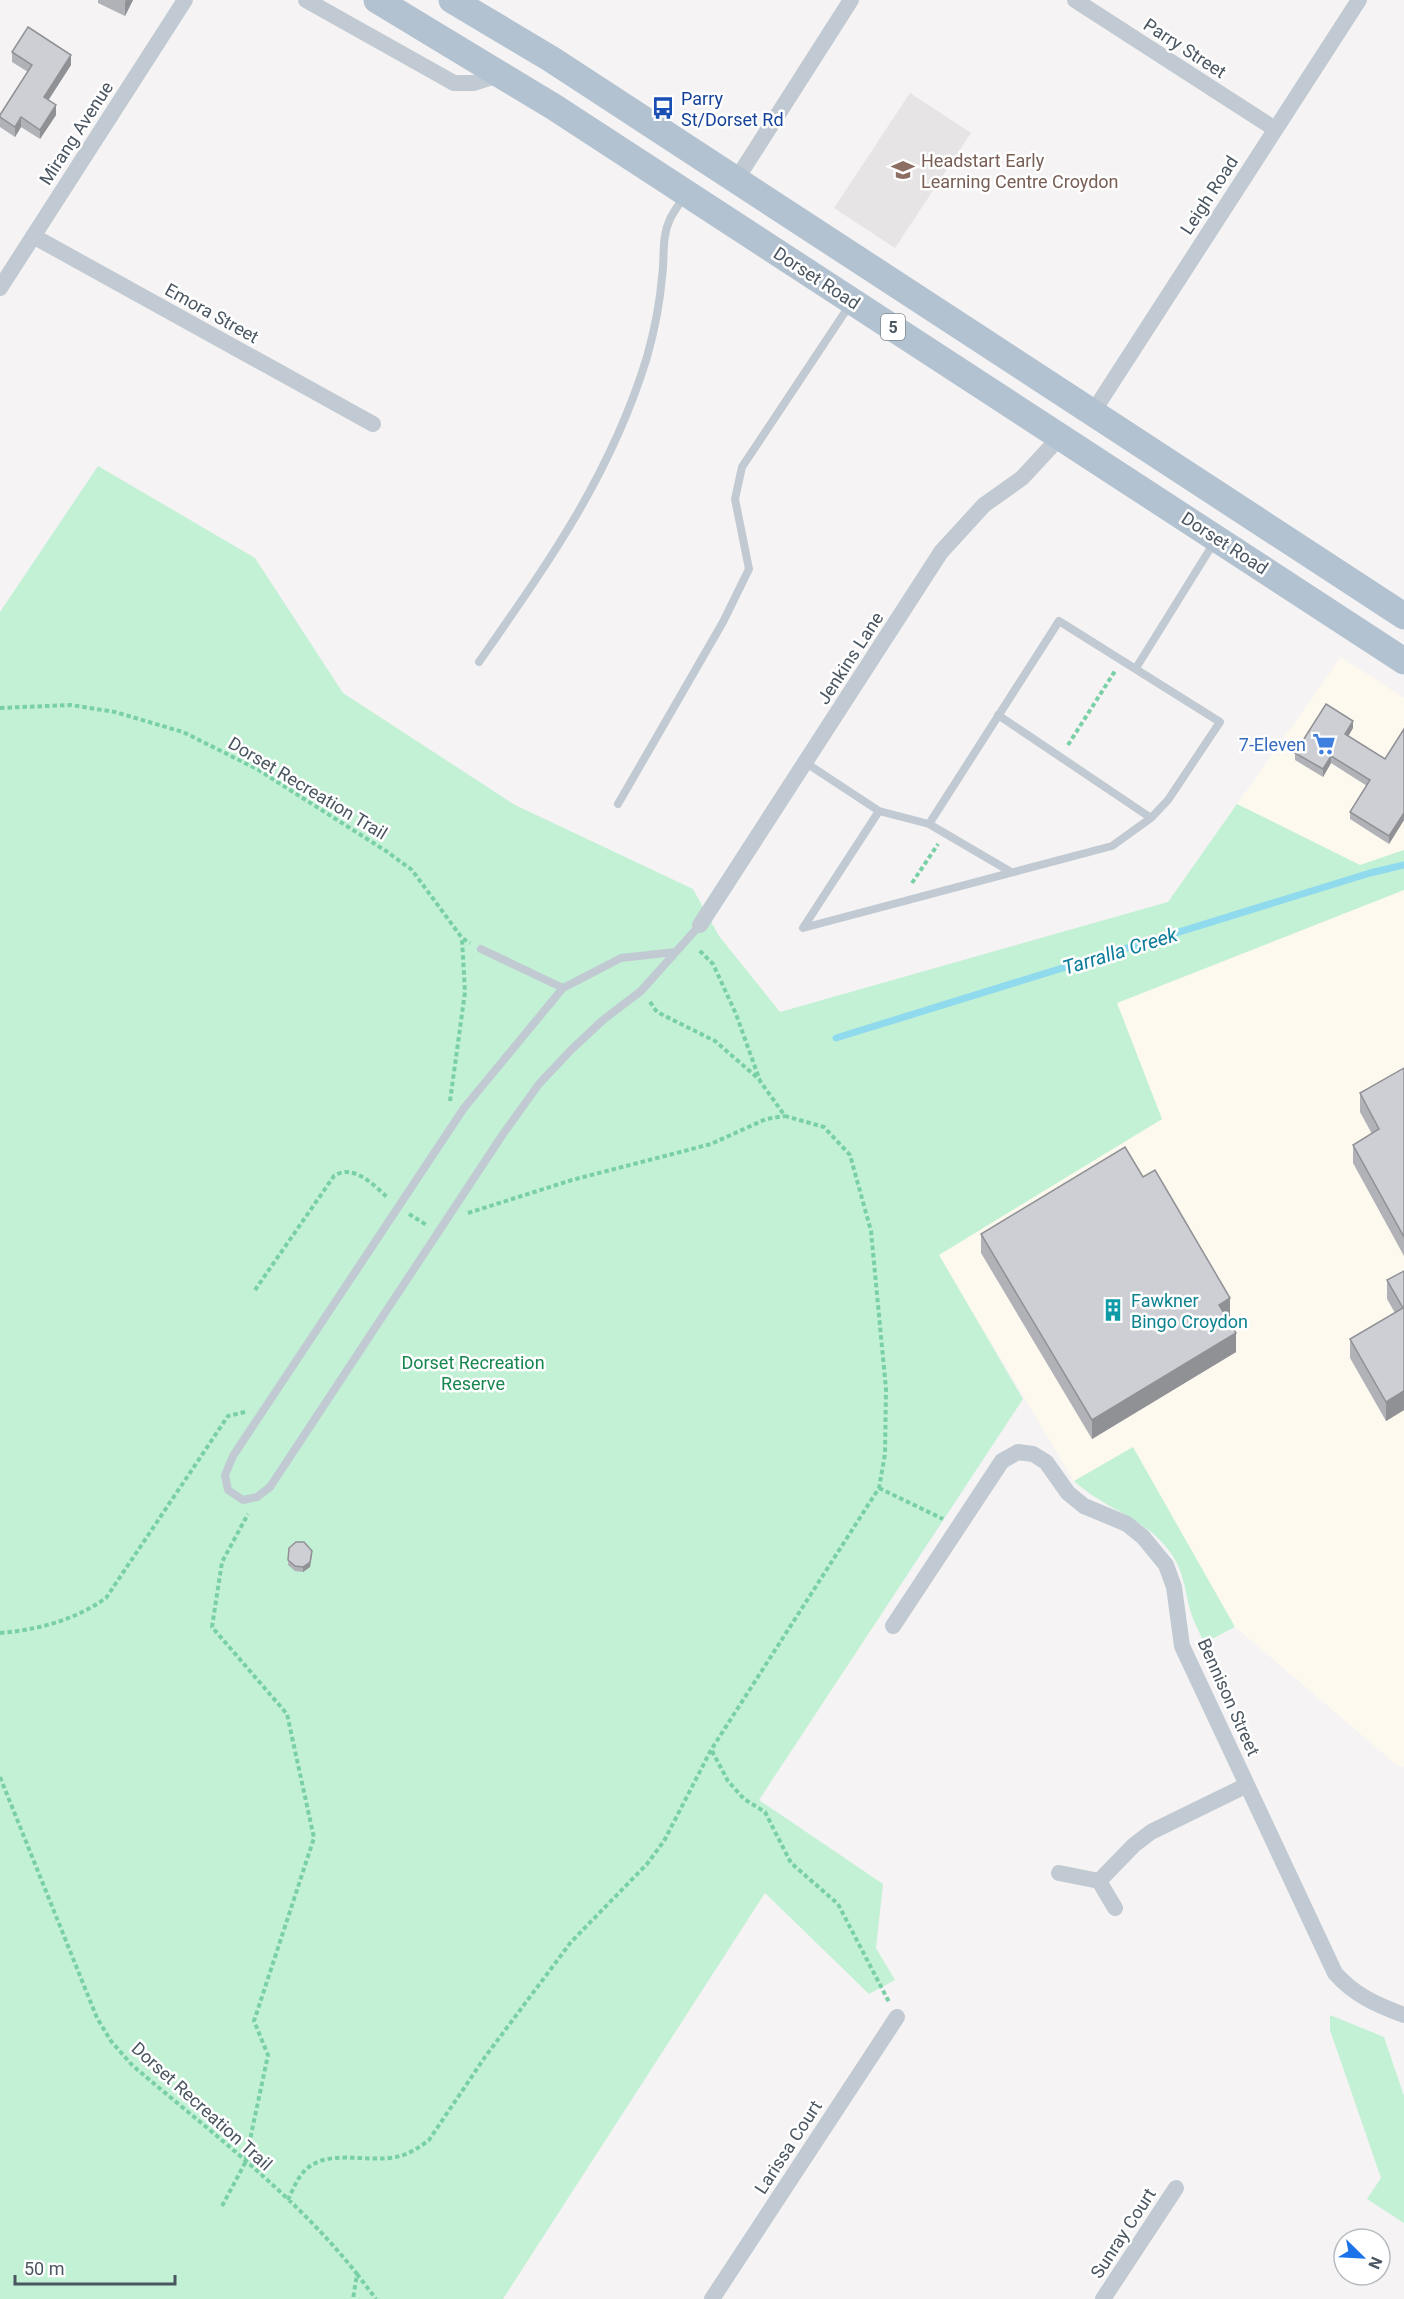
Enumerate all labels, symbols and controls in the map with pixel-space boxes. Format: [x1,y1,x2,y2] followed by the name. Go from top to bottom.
[1140,14,1230,82] street label: Parry Street
[35,77,117,189] street label: Mirang Avenue
[681,88,784,130] place label: Parry St/Dorset Rd
[650,95,676,121] bus stop icon: Parry St/Dorset Rd
[921,150,1119,192] place label: Headstart Early Learning Centre Croydon
[1176,152,1242,238] street label: Leigh Road
[890,157,916,183] school or university icon: Headstart Early Learning Centre Croydon
[770,242,864,314] street label: Dorset Road
[162,279,263,347] street label: Emora Street
[881,314,905,340] road number: 5
[1178,507,1272,579] street label: Dorset Road
[812,608,888,708] street label: Jenkins Lane
[1311,731,1337,757] supermarket icon: 7-Eleven
[225,732,391,844] street label: Dorset Recreation Trail
[1239,734,1306,755] place label: 7-Eleven
[1060,922,1181,980] water label: Tarralla Creek
[1131,1290,1248,1332] place label: Fawkner Bingo Croydon
[1100,1297,1126,1323] building icon: Fawkner Bingo Croydon
[401,1352,545,1394] park label: Dorset Recreation Reserve
[1194,1635,1264,1759] street label: Bennison Street
[127,2037,277,2175] street label: Dorset Recreation Trail
[750,2096,826,2198] street label: Larissa Court
[1086,2184,1160,2282] street label: Sunray Court
[1332,2227,1392,2287] north arrow
[15,2248,176,2286] scale bar
[1364,2254,1386,2272] text: N
[24,2258,64,2279] text: 50 m

